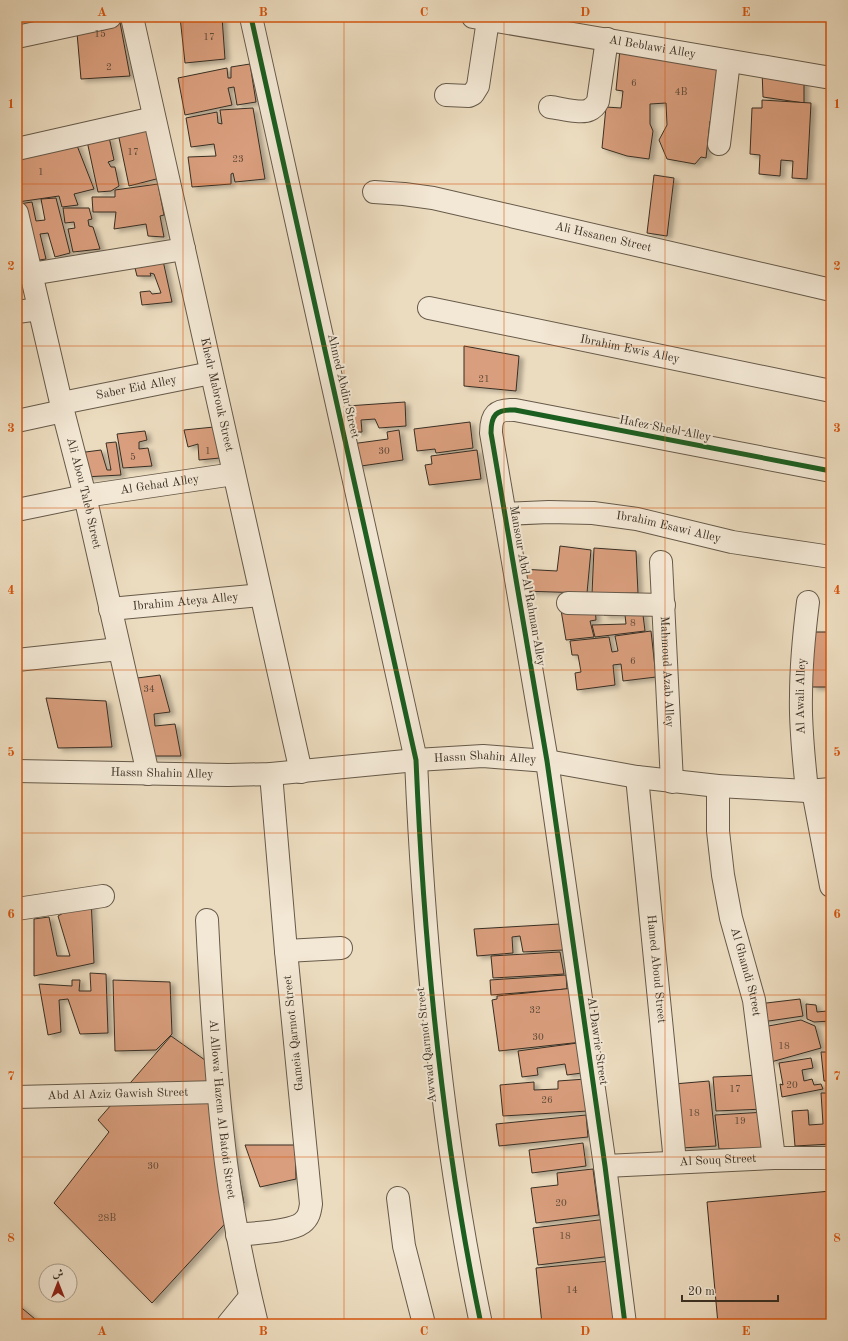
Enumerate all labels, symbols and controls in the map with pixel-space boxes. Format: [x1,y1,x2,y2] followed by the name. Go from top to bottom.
[97,6,107,19] text: A
[258,6,268,19] text: B
[420,6,428,19] text: C
[580,6,590,19] text: D
[742,6,751,19] text: E
[94,29,106,39] house number: 15
[203,32,215,42] house number: 17
[608,34,697,61] street label: Al Beblawi Alley
[106,62,112,72] house number: 2
[631,78,637,88] house number: 6
[675,87,687,97] house number: 4B
[7,98,15,111] text: 1
[833,98,841,111] text: 1
[127,147,139,157] house number: 17
[232,154,244,164] house number: 23
[38,167,44,177] house number: 1
[554,220,653,254] street label: Ali Hssanen Street
[7,260,15,273] text: 2
[833,260,841,273] text: 2
[325,333,361,439] street label: Ahmed Abdin Street
[579,333,681,366] street label: Ibrahim Ewis Alley
[198,336,235,453] street label: Khedr Mabrouk Street
[95,374,179,402] street label: Saber Eid Alley
[478,374,490,384] house number: 21
[618,414,713,444] street label: Hafez Shebl Alley
[7,422,15,435] text: 3
[833,422,841,435] text: 3
[64,436,103,550] street label: Ali Abou Taleb Street
[205,446,211,456] house number: 1
[378,446,390,456] house number: 30
[130,452,136,462] house number: 5
[119,473,201,497] street label: Al Gehad Alley
[507,505,547,668] street label: Mansour Abd Al Rahman Alley
[615,510,723,545] street label: Ibrahim Esawi Alley
[7,584,15,597] text: 4
[833,584,841,597] text: 4
[132,591,240,613] street label: Ibrahim Ateya Alley
[658,616,675,729] street label: Mahmoud Azab Alley
[630,618,636,628] house number: 8
[630,656,636,666] house number: 6
[795,657,808,735] street label: Al Awali Alley
[143,684,155,694] house number: 34
[7,746,15,759] text: 5
[833,746,841,759] text: 5
[433,750,538,766] street label: Hassn Shahin Alley
[110,767,214,781] street label: Hassn Shahin Alley
[7,908,15,921] text: 6
[833,908,841,921] text: 6
[645,914,667,1024] street label: Hamed Aboud Street
[728,926,762,1017] street label: Al Ghamdi Street
[282,975,306,1091] street label: Gameia Qarmot Street
[415,987,439,1103] street label: Awwad Qarmot Street
[585,996,609,1086] street label: Al Dawrie Street
[529,1005,541,1015] house number: 32
[207,1019,237,1200] street label: Al Allowa' Hazem Al Batoti Street
[532,1032,544,1042] house number: 30
[778,1041,790,1051] house number: 18
[7,1070,15,1083] text: 7
[833,1070,841,1083] text: 7
[786,1080,798,1090] house number: 20
[729,1084,741,1094] house number: 17
[47,1087,189,1102] street label: Abd Al Aziz Gawish Street
[541,1095,553,1105] house number: 26
[688,1108,700,1118] house number: 18
[734,1116,746,1126] house number: 19
[679,1153,757,1168] street label: Al Souq Street
[147,1161,159,1171] house number: 30
[555,1198,567,1208] house number: 20
[98,1213,116,1223] house number: 28B
[559,1231,571,1241] house number: 18
[7,1232,15,1245] text: 8
[833,1232,841,1245] text: 8
[38,1263,78,1303] north arrow
[53,1269,64,1280] text: ش
[682,1277,778,1303] scale bar
[566,1285,578,1295] house number: 14
[688,1286,715,1298] text: 20 m
[97,1325,107,1338] text: A
[258,1325,268,1338] text: B
[420,1325,428,1338] text: C
[580,1325,590,1338] text: D
[742,1325,751,1338] text: E

